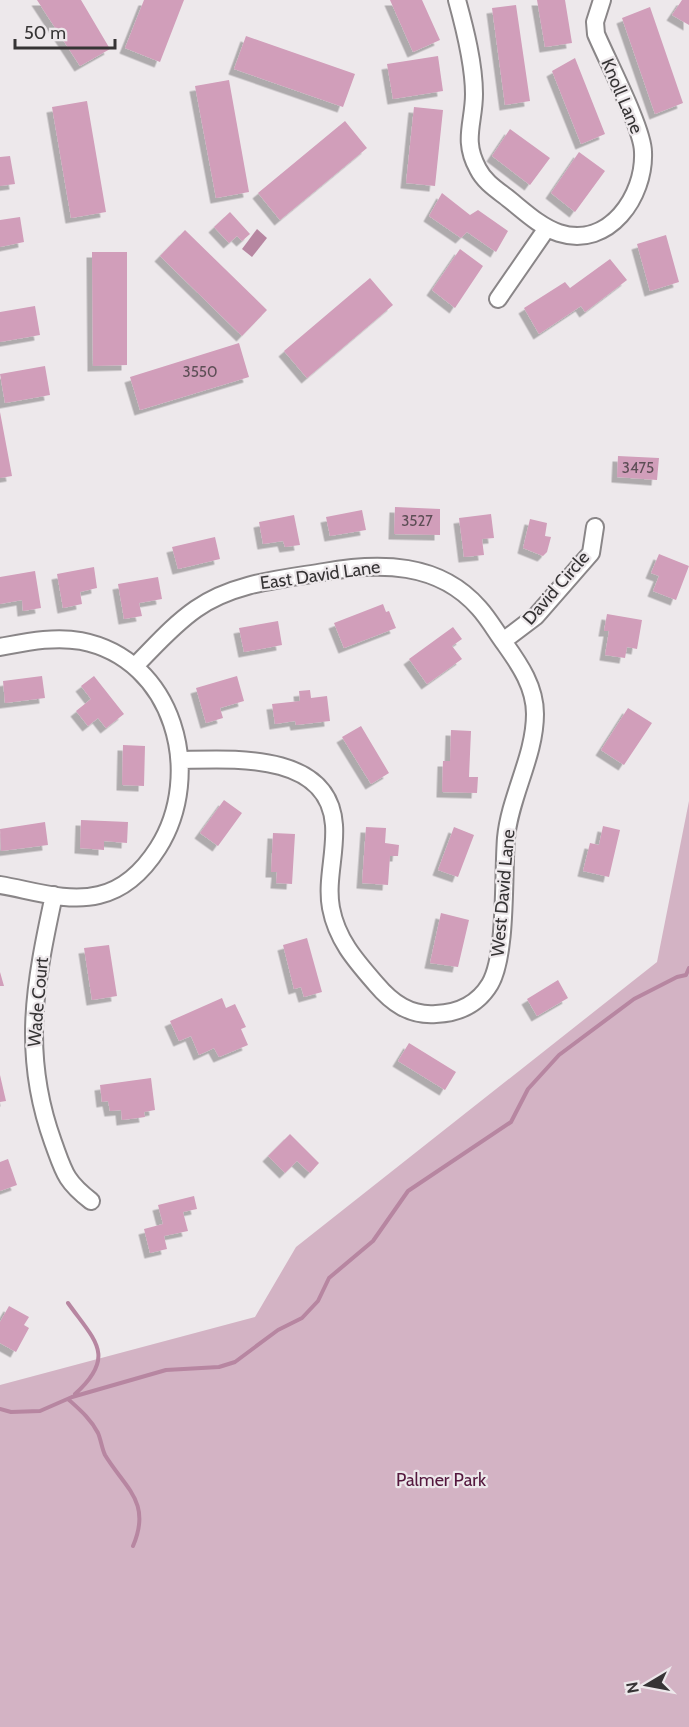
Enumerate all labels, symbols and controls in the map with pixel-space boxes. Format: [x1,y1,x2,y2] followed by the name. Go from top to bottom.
[15,12,116,50] scale bar
[24,22,66,44] text: 50 m
[596,55,648,137] street label: Knoll Lane
[183,363,217,381] house number: 3550
[622,459,654,477] house number: 3475
[401,512,433,530] house number: 3527
[518,547,594,629] street label: David Circle
[259,556,381,594] street label: East David Lane
[486,828,520,958] street label: West David Lane
[23,956,53,1048] street label: Wade Court
[396,1469,487,1491] park label: Palmer Park
[617,1655,677,1715] north arrow
[622,1680,643,1695] text: N

